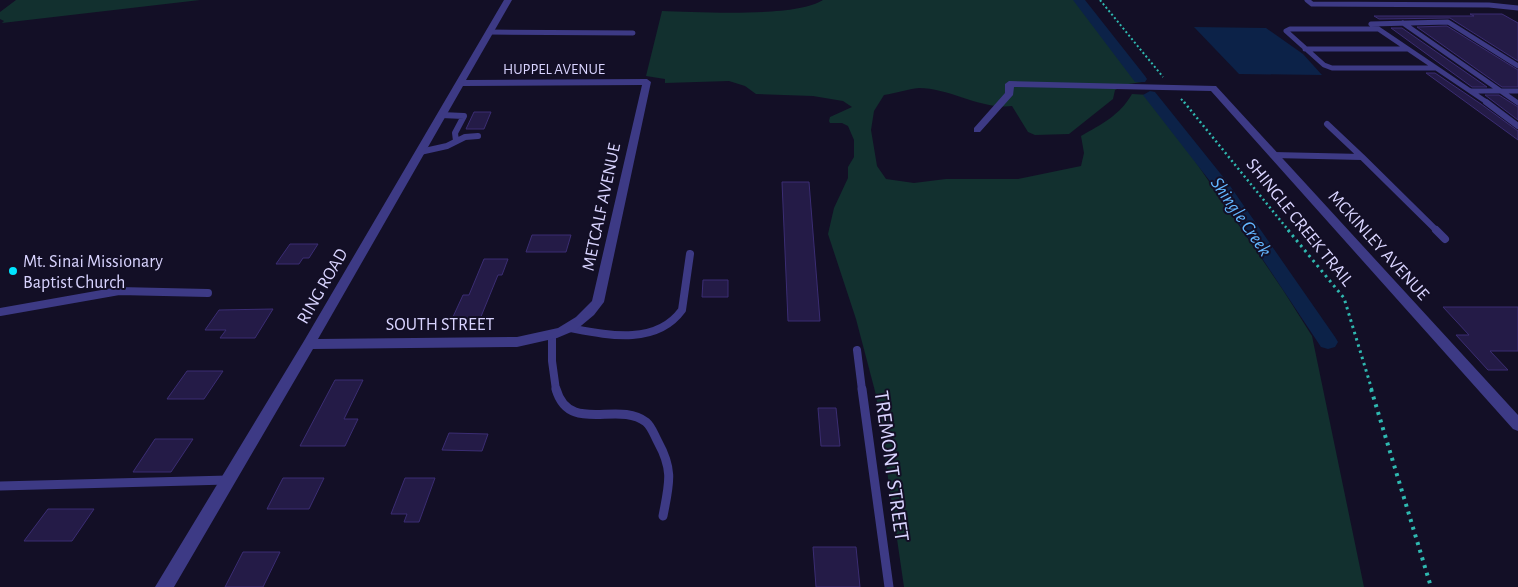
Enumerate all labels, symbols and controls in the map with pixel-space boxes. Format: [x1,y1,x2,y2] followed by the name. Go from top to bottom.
[503,62,605,77] street label: HUPPEL AVENUE
[580,141,624,273] street label: METCALF AVENUE
[1242,155,1356,290] street label: SHINGLE CREEK TRAIL
[1207,174,1275,260] water label: Shingle Creek
[1325,188,1432,304] street label: MCKINLEY AVENUE
[294,246,352,327] street label: RING ROAD
[23,253,163,292] place label: Mt. Sinai Missionary Baptist Church
[7,265,19,277] marker: Mt. Sinai Missionary Baptist Church
[386,316,494,334] street label: SOUTH STREET
[871,389,912,543] street label: TREMONT STREET

